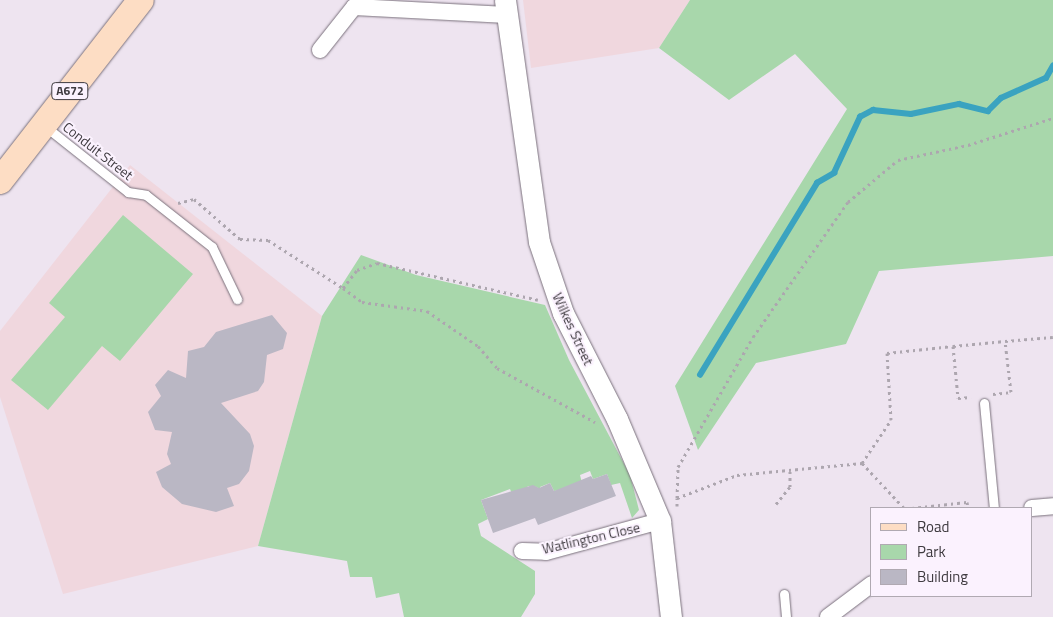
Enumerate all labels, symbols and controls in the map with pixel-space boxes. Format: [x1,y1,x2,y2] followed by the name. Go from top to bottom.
[51,82,89,100] road number: A672
[60,118,136,184] street label: Conduit Street
[549,290,597,368] street label: Wilkes Street
[870,507,1033,597] legend
[917,515,949,538] text: Road
[540,519,642,557] street label: Watlington Close
[917,540,946,563] text: Park
[917,565,968,588] text: Building

